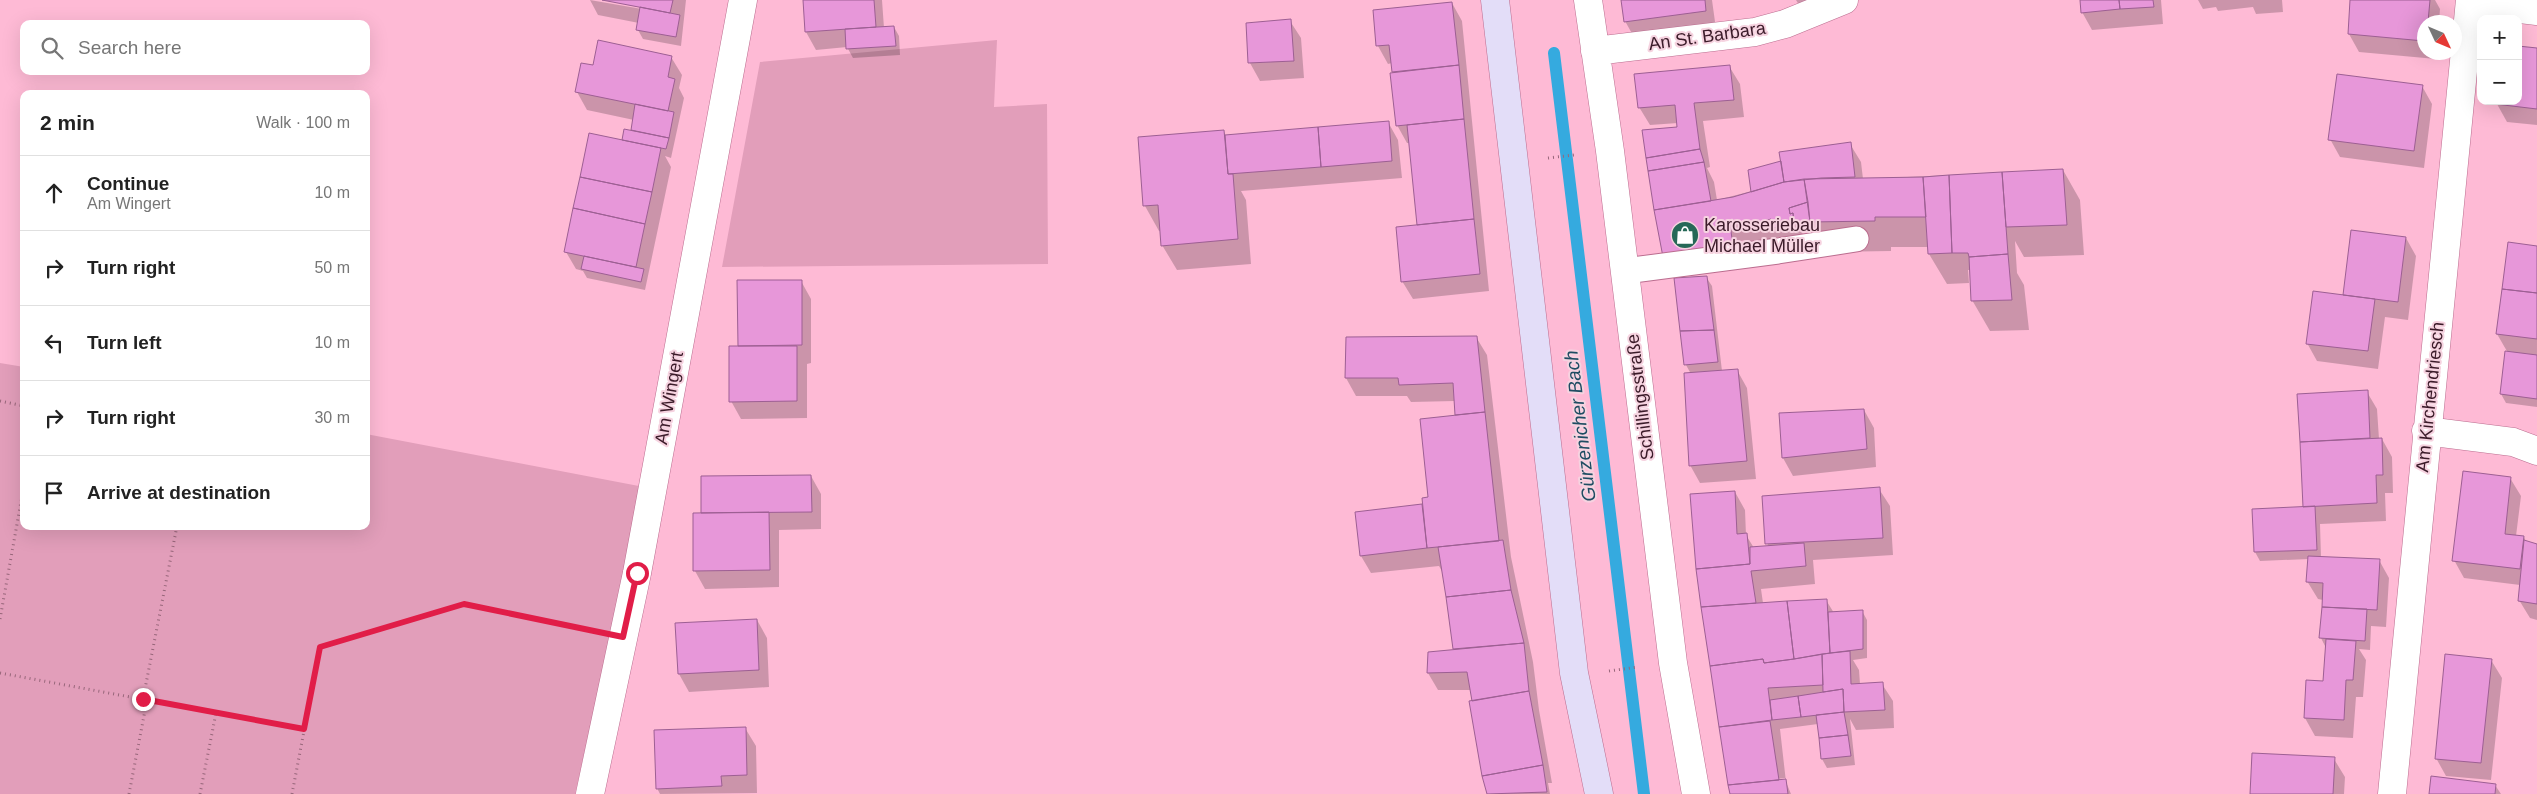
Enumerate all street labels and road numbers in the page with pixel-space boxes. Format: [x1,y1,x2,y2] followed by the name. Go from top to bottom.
[1647,18,1768,54] street label: An St. Barbara
[2412,321,2448,473] street label: Am Kirchendriesch
[1622,333,1658,461] street label: Schillingsstraße
[651,350,687,446] street label: Am Wingert

